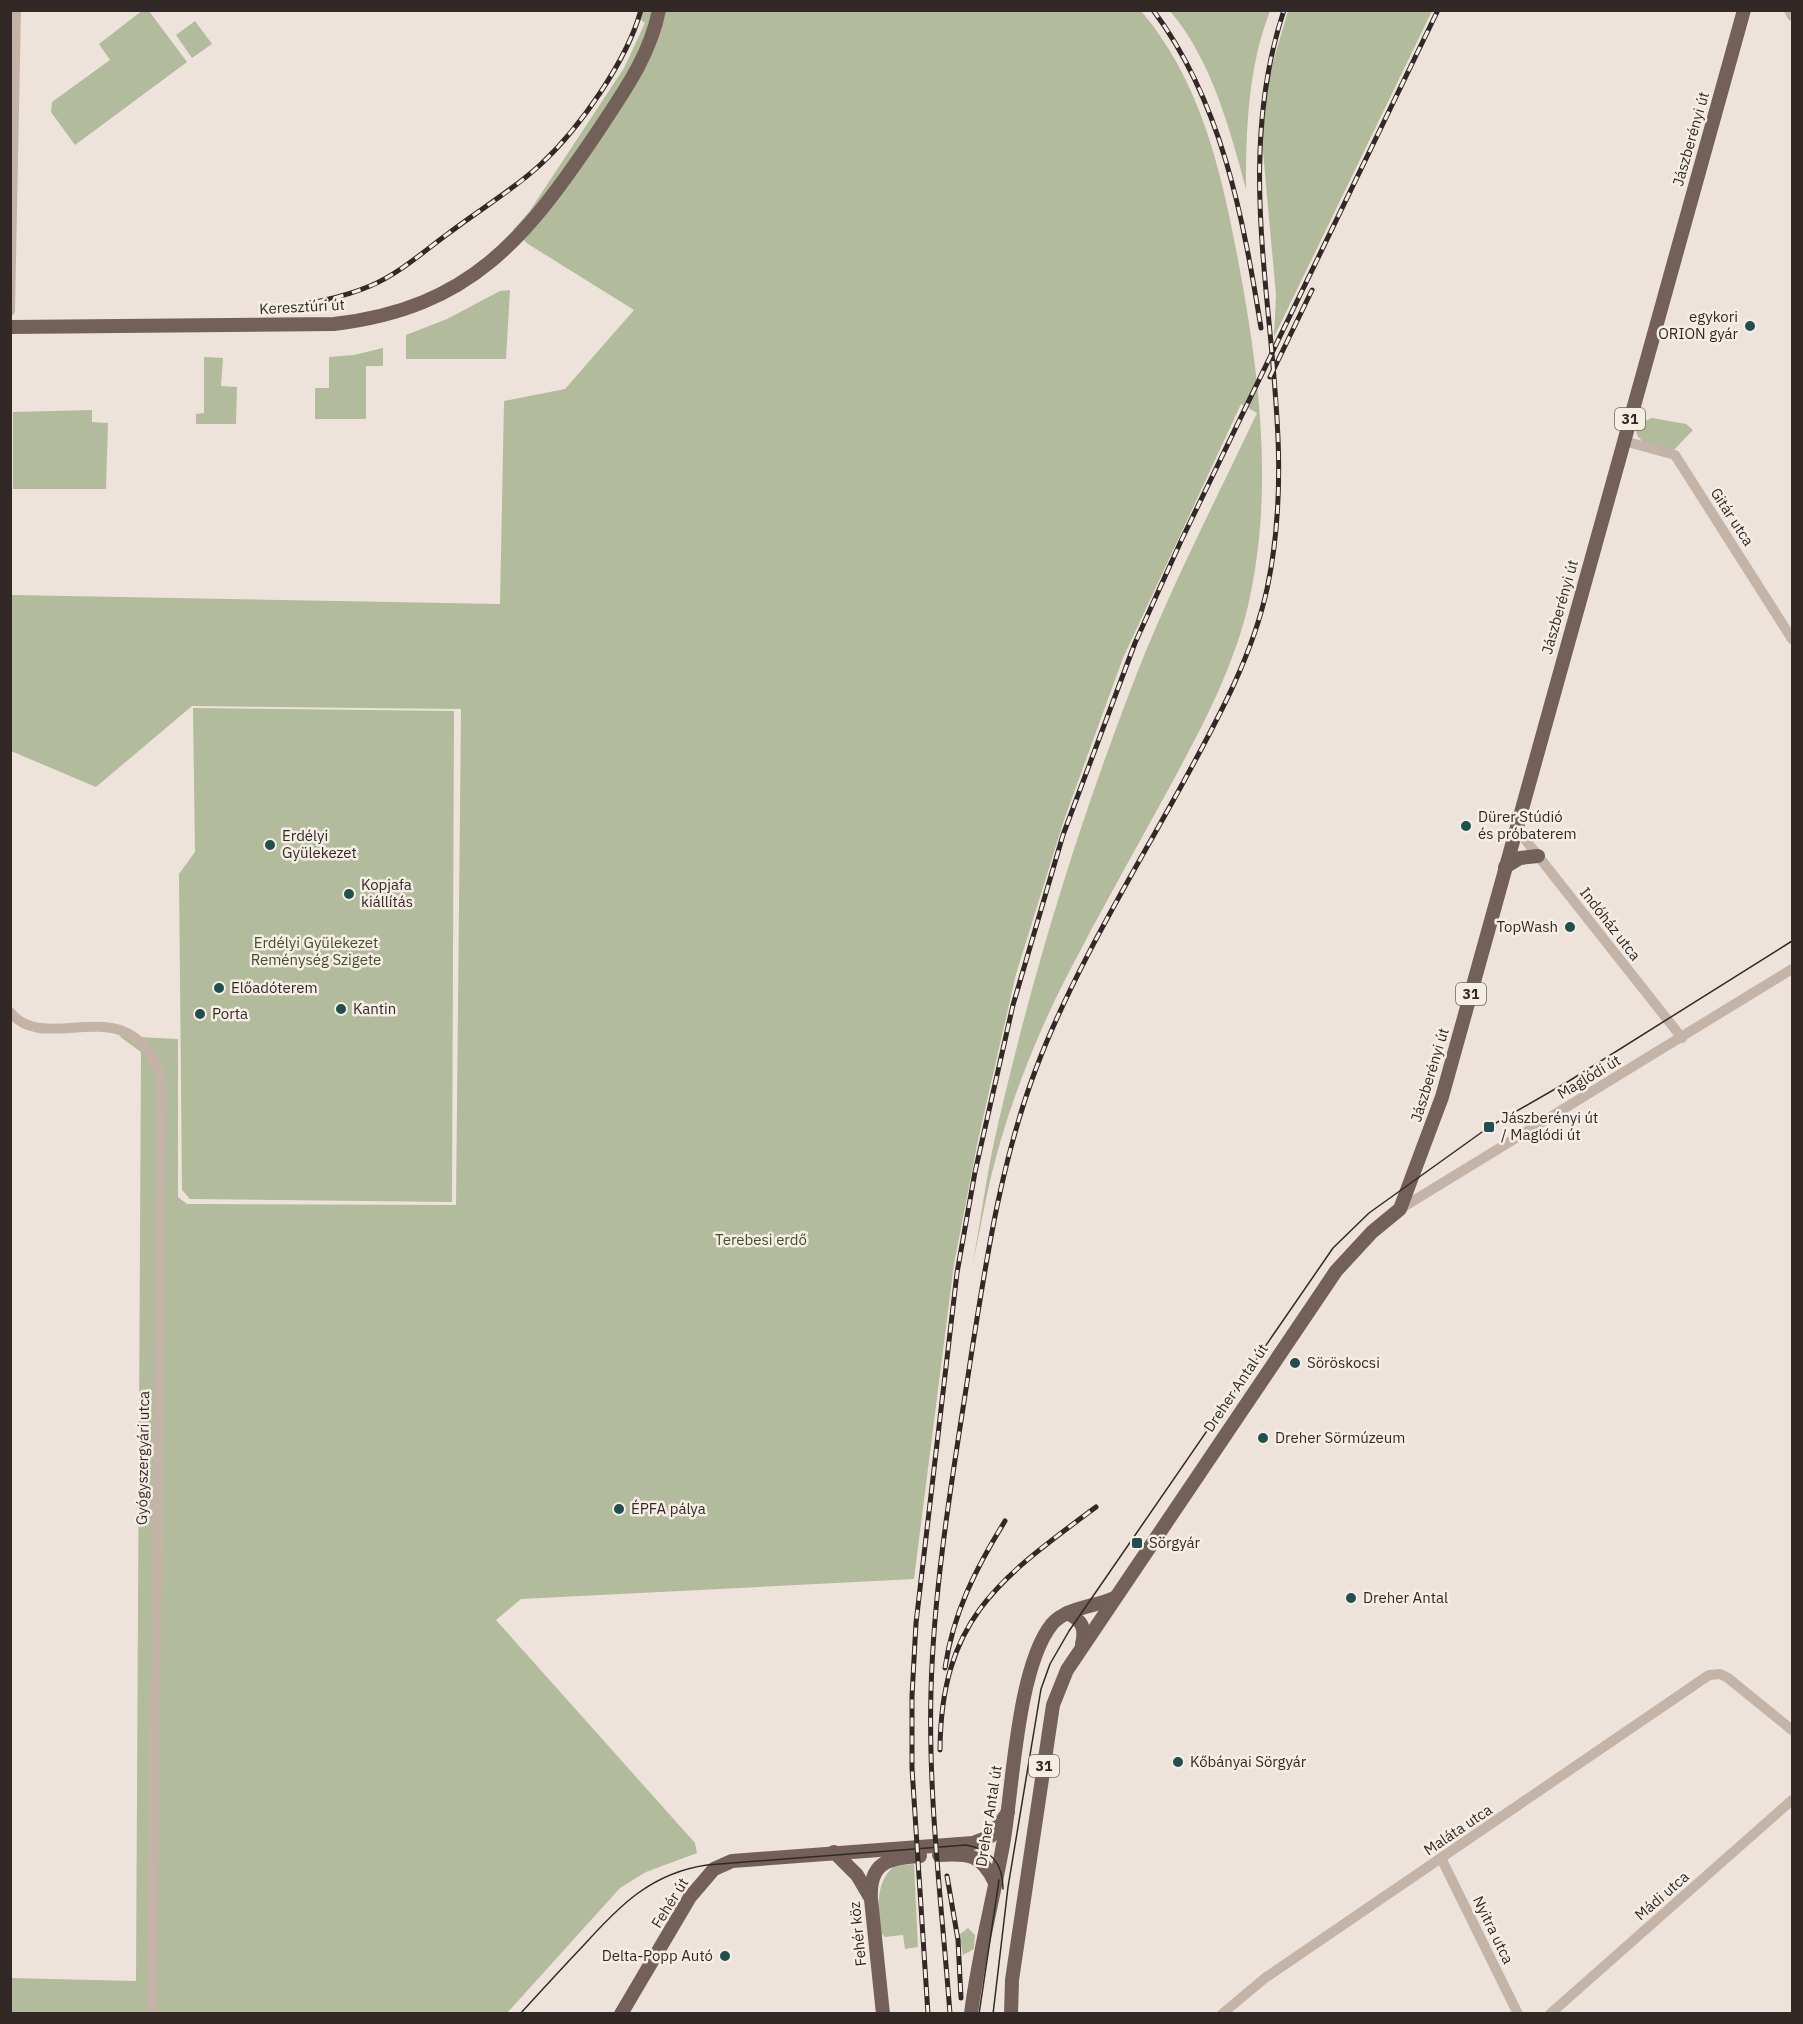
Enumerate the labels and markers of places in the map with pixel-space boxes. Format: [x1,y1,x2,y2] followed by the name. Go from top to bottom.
[1658,307,1738,343] place label: egykori ORION gyár
[1743,319,1757,333] marker: egykori ORION gyár
[1478,807,1577,843] place label: Dürer Stúdió és próbaterem
[1459,819,1473,833] marker: Dürer Stúdió és próbaterem
[282,826,357,862] place label: Erdélyi Gyülekezet
[263,838,277,852] marker: Erdélyi Gyülekezet
[361,875,413,911] place label: Kopjafa kiállítás
[342,887,356,901] marker: Kopjafa kiállítás
[1496,917,1558,936] place label: TopWash
[1563,920,1577,934] marker: TopWash
[231,978,318,997] place label: Előadóterem
[212,981,226,995] marker: Előadóterem
[353,999,396,1018] place label: Kantin
[334,1002,348,1016] marker: Kantin
[212,1004,248,1023] place label: Porta
[193,1007,207,1021] marker: Porta
[1501,1108,1598,1144] place label: Jászberényi út / Maglódi út
[1482,1120,1496,1134] marker: Jászberényi út / Maglódi út
[1307,1353,1380,1372] place label: Söröskocsi
[1288,1356,1302,1370] marker: Söröskocsi
[1275,1428,1405,1447] place label: Dreher Sörmúzeum
[1256,1431,1270,1445] marker: Dreher Sörmúzeum
[631,1499,706,1518] place label: ÉPFA pálya
[612,1502,626,1516] marker: ÉPFA pálya
[1149,1533,1201,1552] place label: Sörgyár
[1130,1536,1144,1550] marker: Sörgyár
[1363,1588,1448,1607] place label: Dreher Antal
[1344,1591,1358,1605] marker: Dreher Antal
[1190,1752,1307,1771] place label: Kőbányai Sörgyár
[1171,1755,1185,1769] marker: Kőbányai Sörgyár
[602,1946,713,1965] place label: Delta-Popp Autó
[718,1949,732,1963] marker: Delta-Popp Autó

